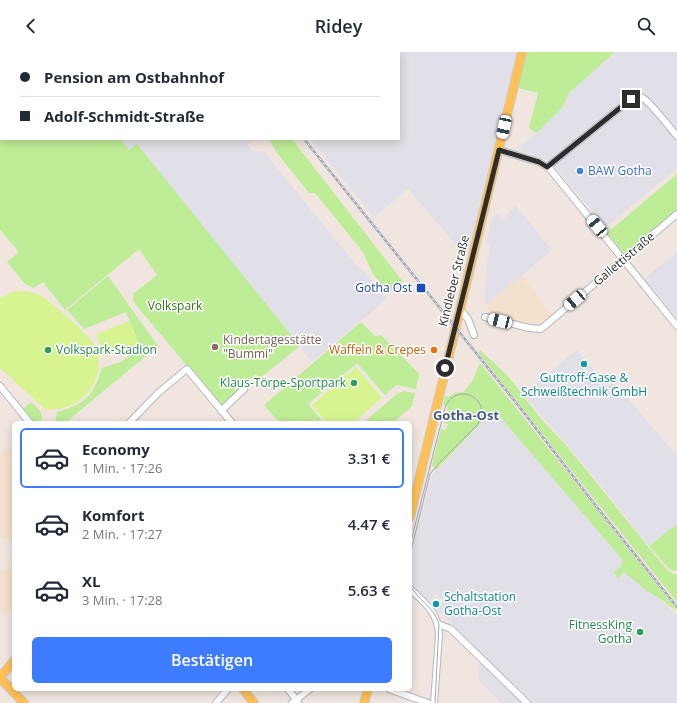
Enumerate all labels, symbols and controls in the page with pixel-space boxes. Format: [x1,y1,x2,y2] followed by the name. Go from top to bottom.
[315,14,362,38] text: Ridey
[20,15,42,37] icon: back
[635,15,657,37] icon: search
[44,67,224,87] text: Pension am Ostbahnhof
[622,90,640,108] route end
[44,106,204,126] text: Adolf-Schmidt-Straße
[496,114,512,140] car
[588,162,652,179] place label: BAW Gotha
[575,166,585,176] marker: BAW Gotha
[585,213,609,239] car
[589,228,658,289] street label: Gallettistraße
[434,233,473,328] street label: Kindleber Straße
[355,279,412,296] place label: Gotha Ost
[415,282,427,294] marker: Gotha Ost
[562,288,588,312] car
[148,297,203,314] park label: Volkspark
[487,312,513,330] car
[223,331,322,362] place label: Kindertagesstätte "Bummi"
[56,341,157,358] place label: Volkspark-Stadion
[329,341,426,358] place label: Waffeln & Crepes
[210,342,220,352] marker: Kindertagesstätte "Bummi"
[43,345,53,355] marker: Volkspark-Stadion
[429,345,439,355] marker: Waffeln & Crepes
[436,359,454,377] route start
[579,359,589,369] marker: Guttroff-Gase & Schweißtechnik GmbH
[521,369,647,400] place label: Guttroff-Gase & Schweißtechnik GmbH
[220,374,347,391] place label: Klaus-Törpe-Sportpark
[349,378,359,388] marker: Klaus-Törpe-Sportpark
[433,406,499,424] district label: Gotha-Ost
[82,439,150,459] text: Economy
[34,440,70,476] icon: car
[348,448,390,468] text: 3.31 €
[82,459,163,477] text: 1 Min. · 17:26
[82,505,144,525] text: Komfort
[34,506,70,542] icon: car
[348,514,390,534] text: 4.47 €
[82,525,163,543] text: 2 Min. · 17:27
[82,571,100,591] text: XL
[34,572,70,608] icon: car
[348,580,390,600] text: 5.63 €
[444,588,516,619] place label: Schaltstation Gotha-Ost
[82,591,163,609] text: 3 Min. · 17:28
[431,599,441,609] marker: Schaltstation Gotha-Ost
[569,616,632,647] place label: FitnessKing Gotha
[635,627,645,637] marker: FitnessKing Gotha
[32,637,392,683] button: Bestätigen

